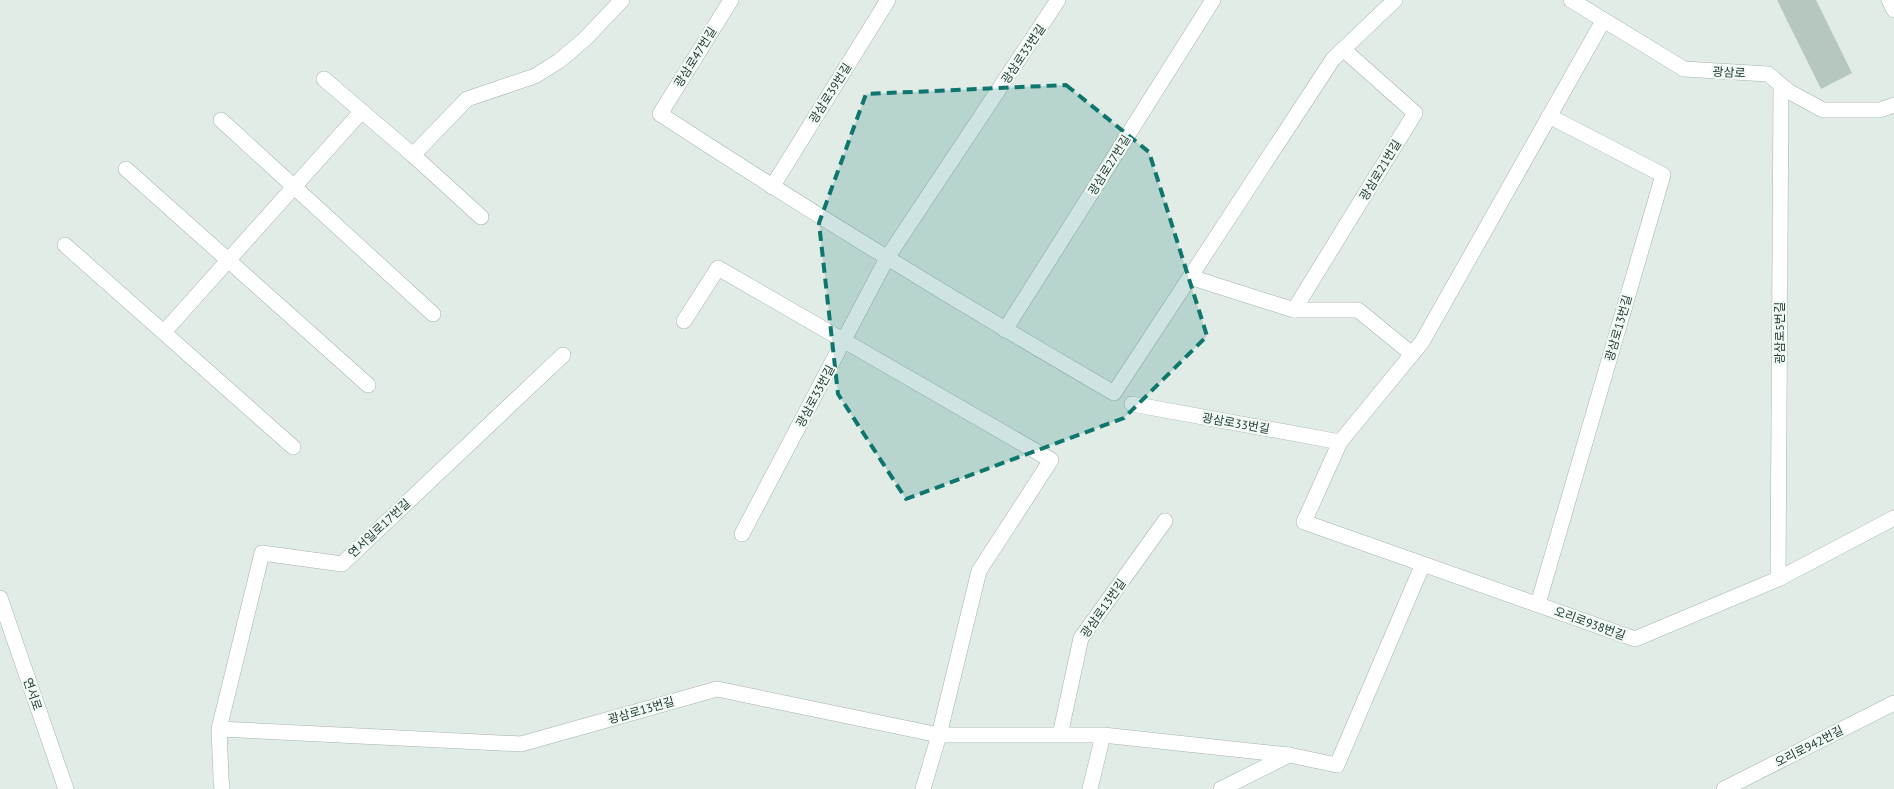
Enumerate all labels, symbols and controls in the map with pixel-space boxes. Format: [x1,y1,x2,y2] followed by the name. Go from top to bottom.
[998,22,1048,86] street label: 광삼로33번길
[671,24,719,90] street label: 광삼로47번길
[806,60,854,126] street label: 광삼로39번길
[1712,64,1746,80] street label: 광삼로
[1085,132,1133,198] street label: 광삼로27번길
[1356,137,1404,203] street label: 광삼로21번길
[1601,293,1635,363] street label: 광삼로13번길
[1772,302,1787,364] street label: 광삼로5번길
[792,362,838,430] street label: 광삼로33번길
[1201,410,1271,436] street label: 광삼로33번길
[345,495,413,561] street label: 연서일로17번길
[1077,576,1129,640] street label: 광삼로13번길
[1552,603,1628,643] street label: 오리로938번길
[21,676,45,712] street label: 연서로
[606,693,676,727] street label: 광삼로13번길
[1772,722,1846,770] street label: 오리로942번길

